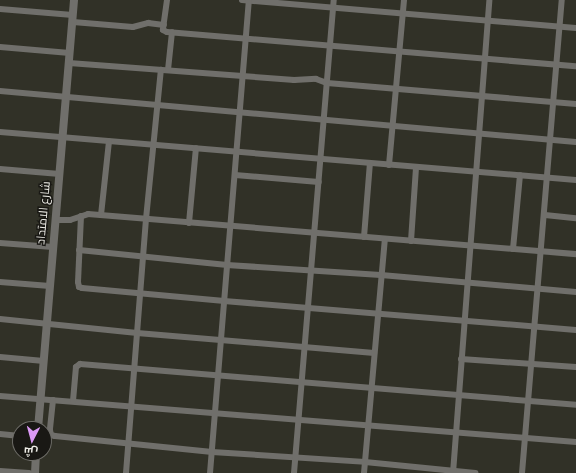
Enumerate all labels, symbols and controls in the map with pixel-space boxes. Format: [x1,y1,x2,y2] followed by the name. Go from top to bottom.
[34,181,54,245] street label: شارع الامتداد
[12,421,52,461] north arrow
[23,444,39,460] text: ش

